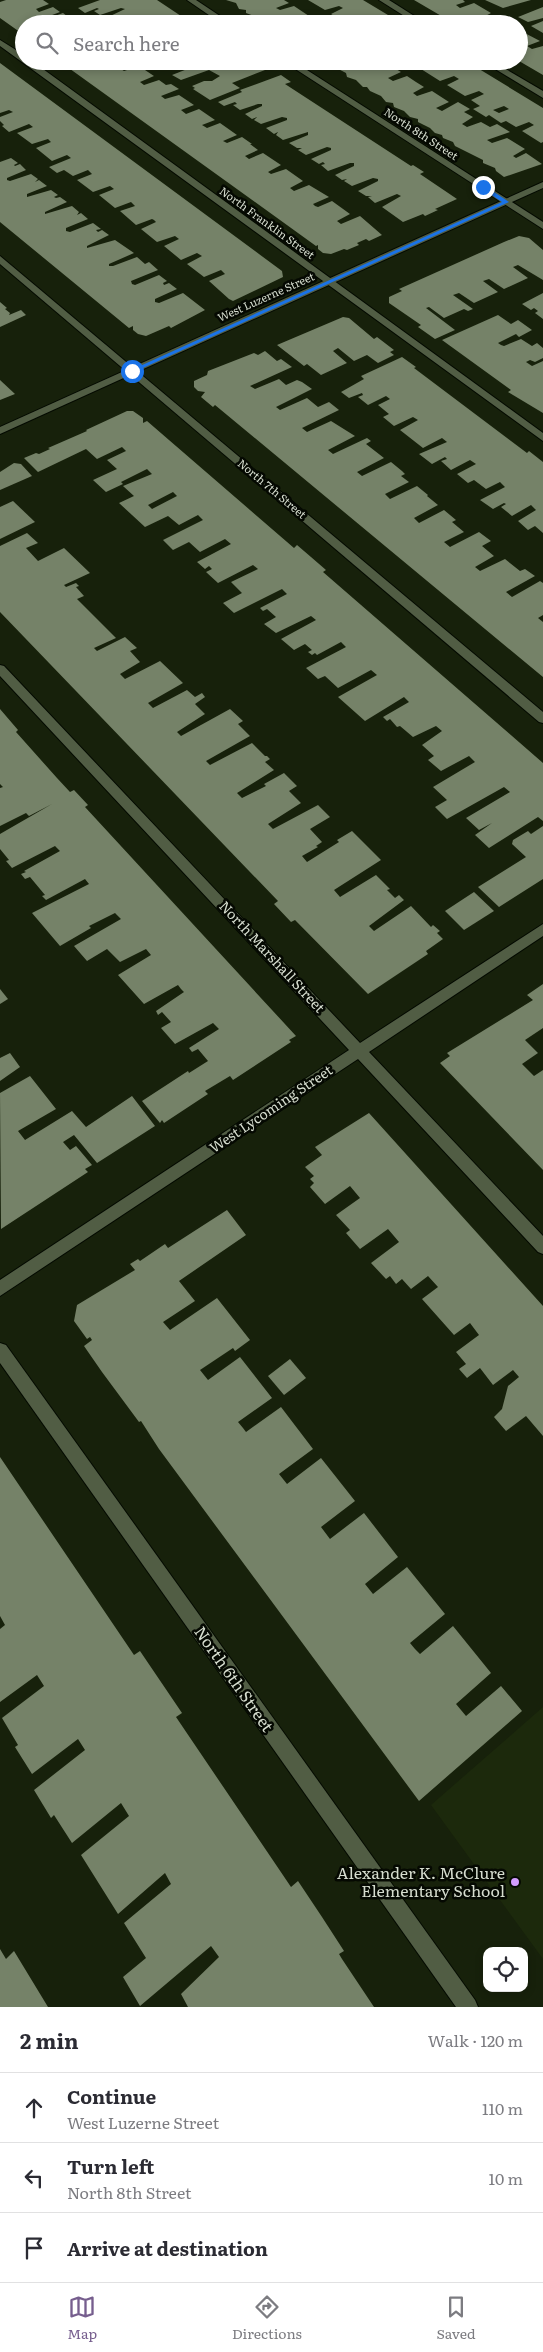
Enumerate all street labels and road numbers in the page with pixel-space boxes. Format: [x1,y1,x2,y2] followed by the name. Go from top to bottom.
[381,103,462,163] street label: North 8th Street
[217,182,319,262] street label: North Franklin Street
[215,267,317,325] street label: West Luzerne Street
[235,455,311,522] street label: North 7th Street
[215,896,330,1017] street label: North Marshall Street
[205,1059,336,1157] street label: West Lycoming Street
[189,1621,281,1737] street label: North 6th Street

